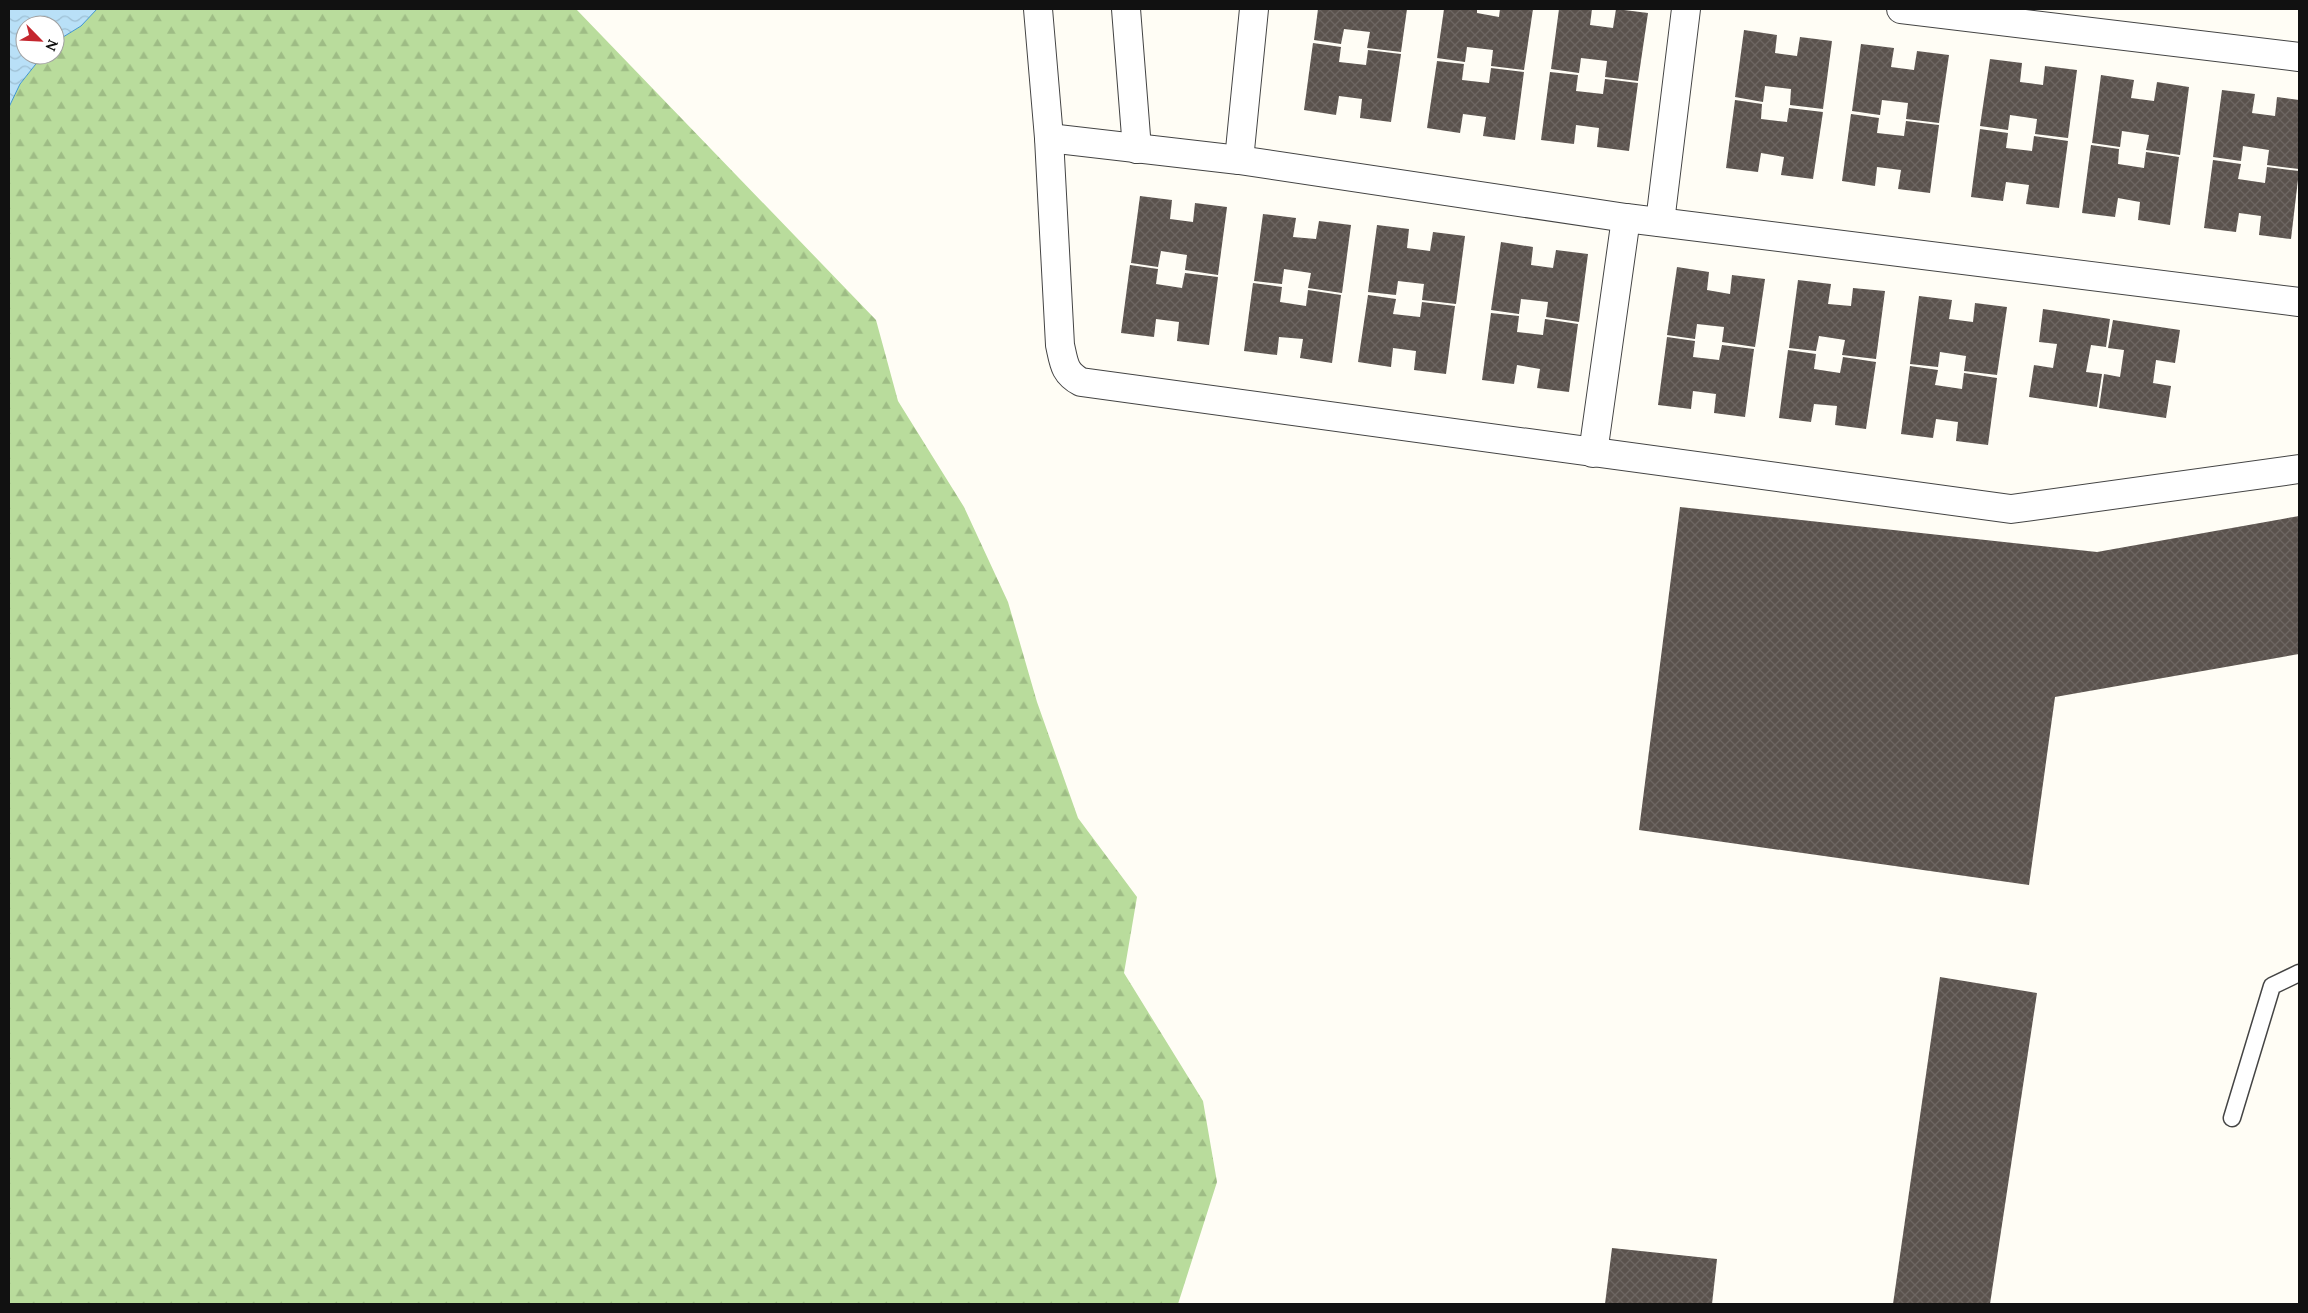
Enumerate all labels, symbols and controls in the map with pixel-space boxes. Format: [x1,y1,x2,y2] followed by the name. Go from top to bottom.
[15,15,65,65] north arrow
[41,37,62,54] text: N

